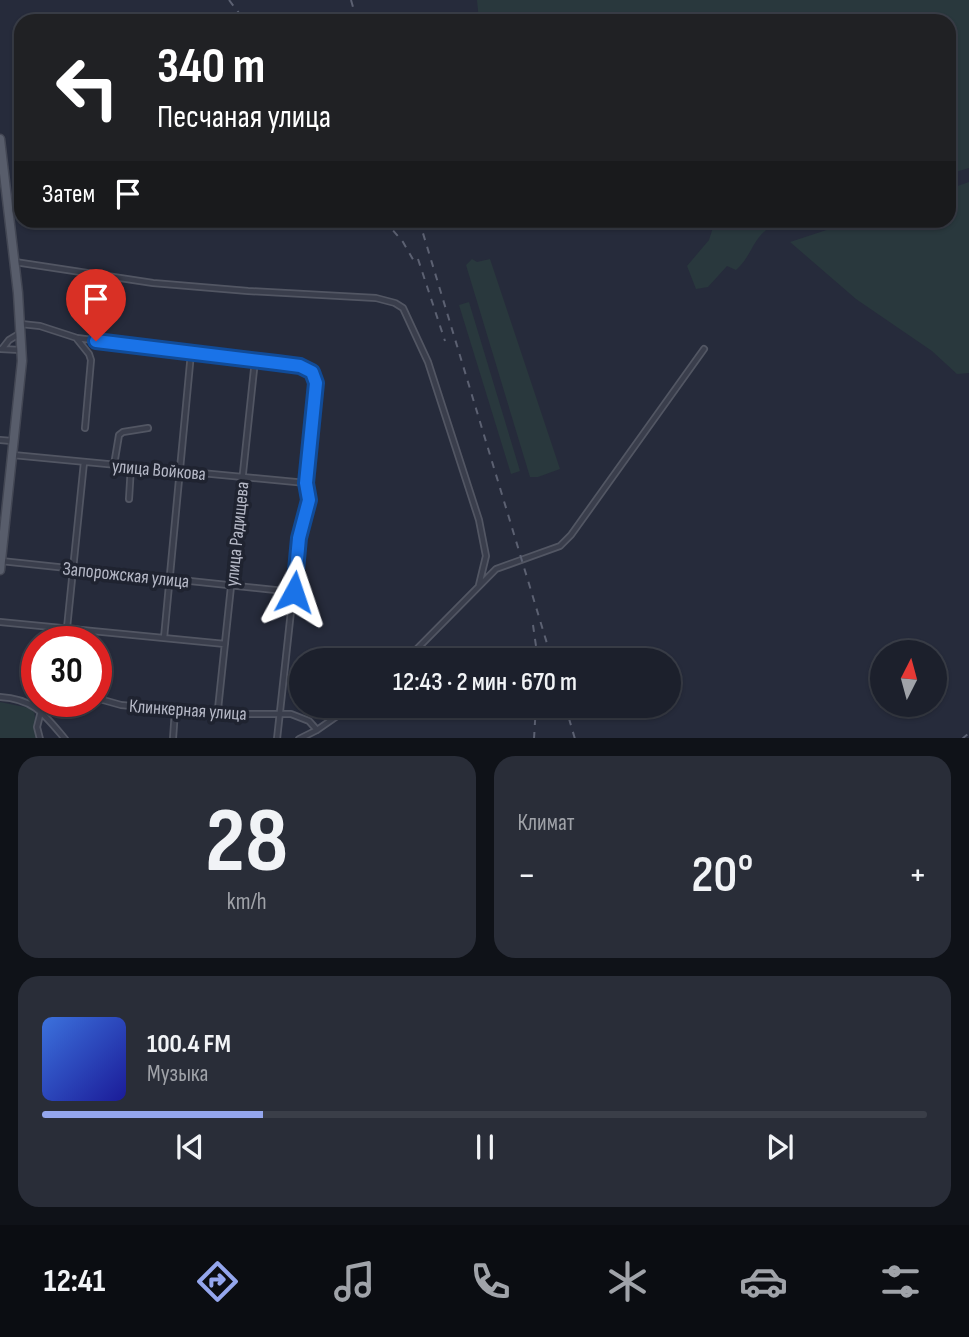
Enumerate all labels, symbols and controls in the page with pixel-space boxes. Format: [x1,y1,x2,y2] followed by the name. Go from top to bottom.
[157,38,265,97] text: 340 m
[42,42,133,133] icon: left
[157,98,331,137] text: Песчаная улица
[109,175,147,213] icon: arrive
[42,179,95,210] text: Затем
[66,269,126,341] pin
[77,280,115,318] icon: arrive
[111,455,207,486] street label: улица Войкова
[221,481,254,588] street label: улица Радищева
[257,555,331,629] position arrow
[61,557,190,594] street label: Запорожская улица
[21,626,112,717] speed limit sign: 30
[870,640,947,718] north arrow
[870,640,947,717] map controls
[393,667,577,698] text: 12:43 · 2 мин · 670 m
[128,695,248,726] street label: Клинкерная улица
[205,788,288,897] text: 28
[518,809,575,837] text: Климат
[691,844,753,907] text: 20°
[518,853,536,898] text: −
[908,853,927,898] text: +
[227,888,267,916] text: km/h
[147,1029,231,1060] text: 100.4 FM
[147,1060,208,1088] text: Музыка
[171,1128,209,1166] icon: previous
[466,1128,504,1166] icon: pause
[761,1128,799,1166] icon: next
[193,1257,242,1306] icon: directions
[330,1257,379,1306] icon: music
[466,1257,515,1306] icon: phone
[603,1257,652,1306] icon: climate
[739,1257,788,1306] icon: car
[876,1257,925,1306] icon: filters
[44,1262,105,1301] text: 12:41

